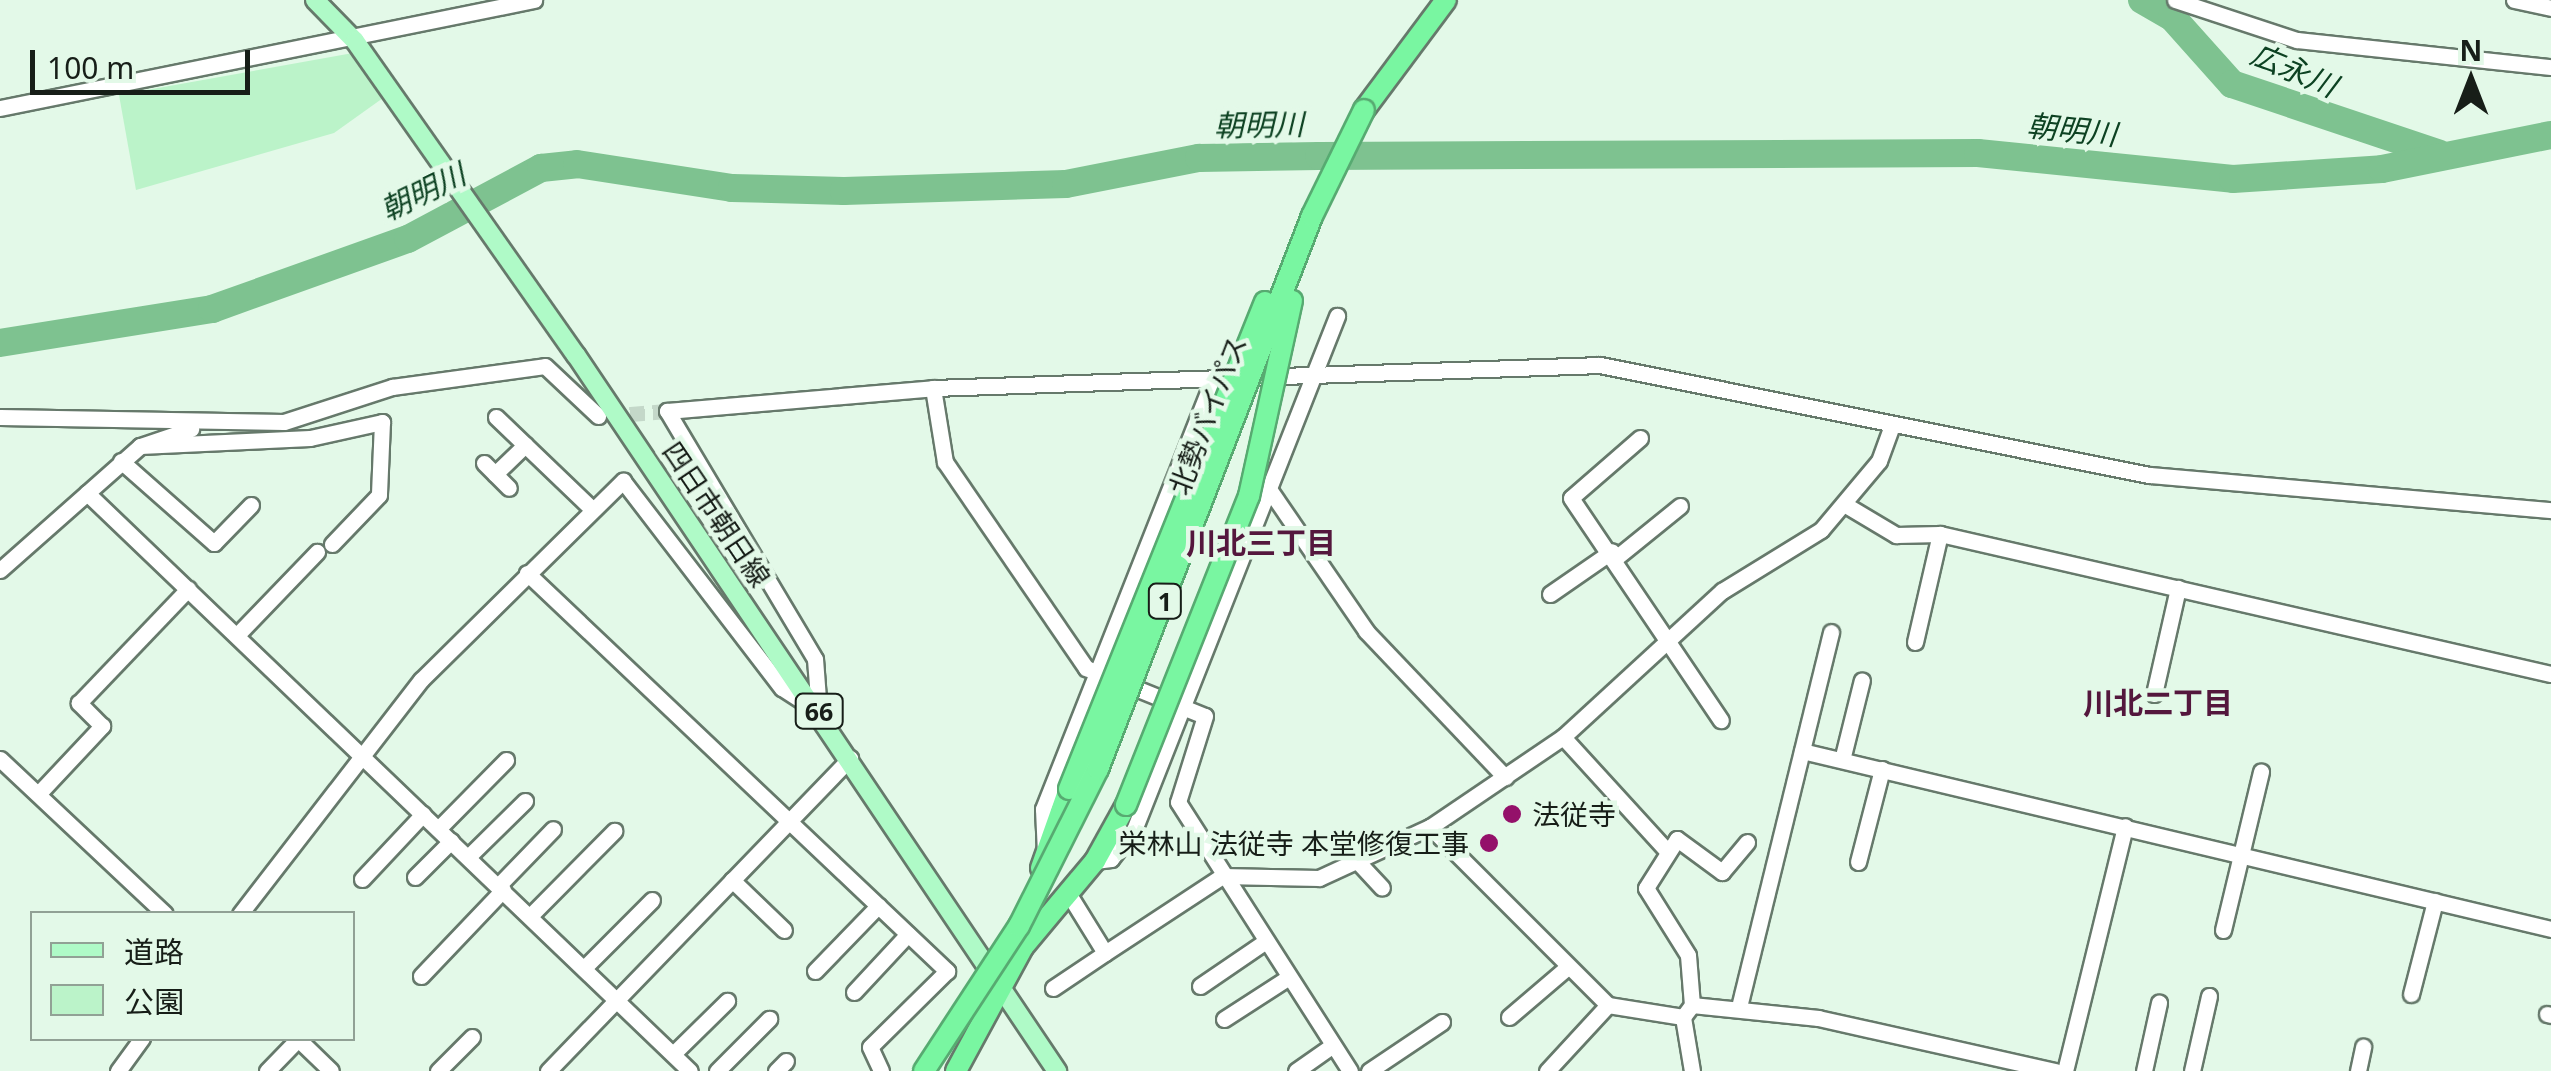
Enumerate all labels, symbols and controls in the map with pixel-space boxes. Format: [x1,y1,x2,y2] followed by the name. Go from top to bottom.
[35,30,255,92] scale bar
[2421,30,2521,130] north arrow
[2460,31,2482,69] text: N
[2246,36,2342,104] water label: 広永川
[47,47,134,88] text: 100 m
[1214,106,1304,144] water label: 朝明川
[2025,107,2119,153] water label: 朝明川
[375,156,471,228] water label: 朝明川
[1161,331,1253,499] street label: 北勢バイパス
[656,435,778,593] street label: 四日市朝日線
[1186,525,1336,561] district label: 川北三丁目
[1148,581,1182,621] road number: 1
[2083,685,2233,721] district label: 川北二丁目
[794,691,844,731] road number: 66
[1532,797,1616,831] place label: 法従寺
[1501,803,1523,825] marker: 法従寺
[1118,826,1469,860] place label: 栄林山 法従寺 本堂修復工事
[1478,832,1500,854] marker: 栄林山 法従寺 本堂修復工事
[30,911,355,1041] legend
[124,931,184,972] text: 道路
[124,981,184,1022] text: 公園

